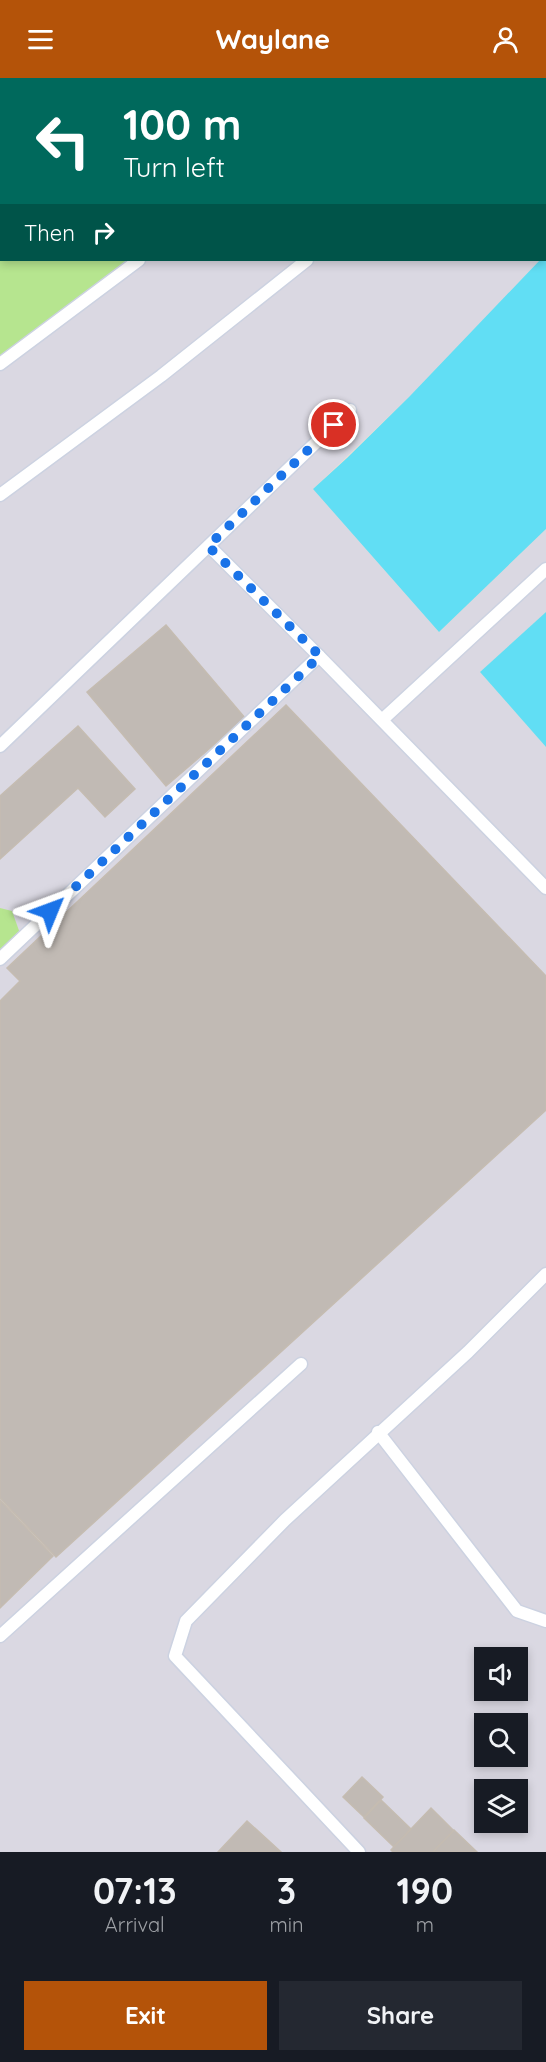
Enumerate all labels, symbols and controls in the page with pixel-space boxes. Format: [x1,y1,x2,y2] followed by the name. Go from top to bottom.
[216,22,330,56] text: Waylane
[24,23,57,56] icon: menu
[489,23,522,56] icon: person
[123,98,241,151] text: 100 m
[24,102,102,180] icon: left
[123,150,225,184] text: Turn left
[87,216,120,249] icon: right
[24,219,75,247] text: Then
[308,399,359,450] pin
[317,408,350,441] icon: arrive
[18,879,82,943] position arrow
[474,1647,528,1833] map controls
[474,1647,528,1701] button: sound
[474,1713,528,1767] button: search
[474,1779,528,1833] button: layers
[93,1868,177,1913] text: 07:13
[277,1868,296,1913] text: 3
[397,1868,453,1913] text: 190
[105,1912,165,1937] text: Arrival
[269,1912,304,1937] text: min
[416,1912,434,1937] text: m
[24,1981,267,2050] button: Exit
[279,1981,522,2050] button: Share

